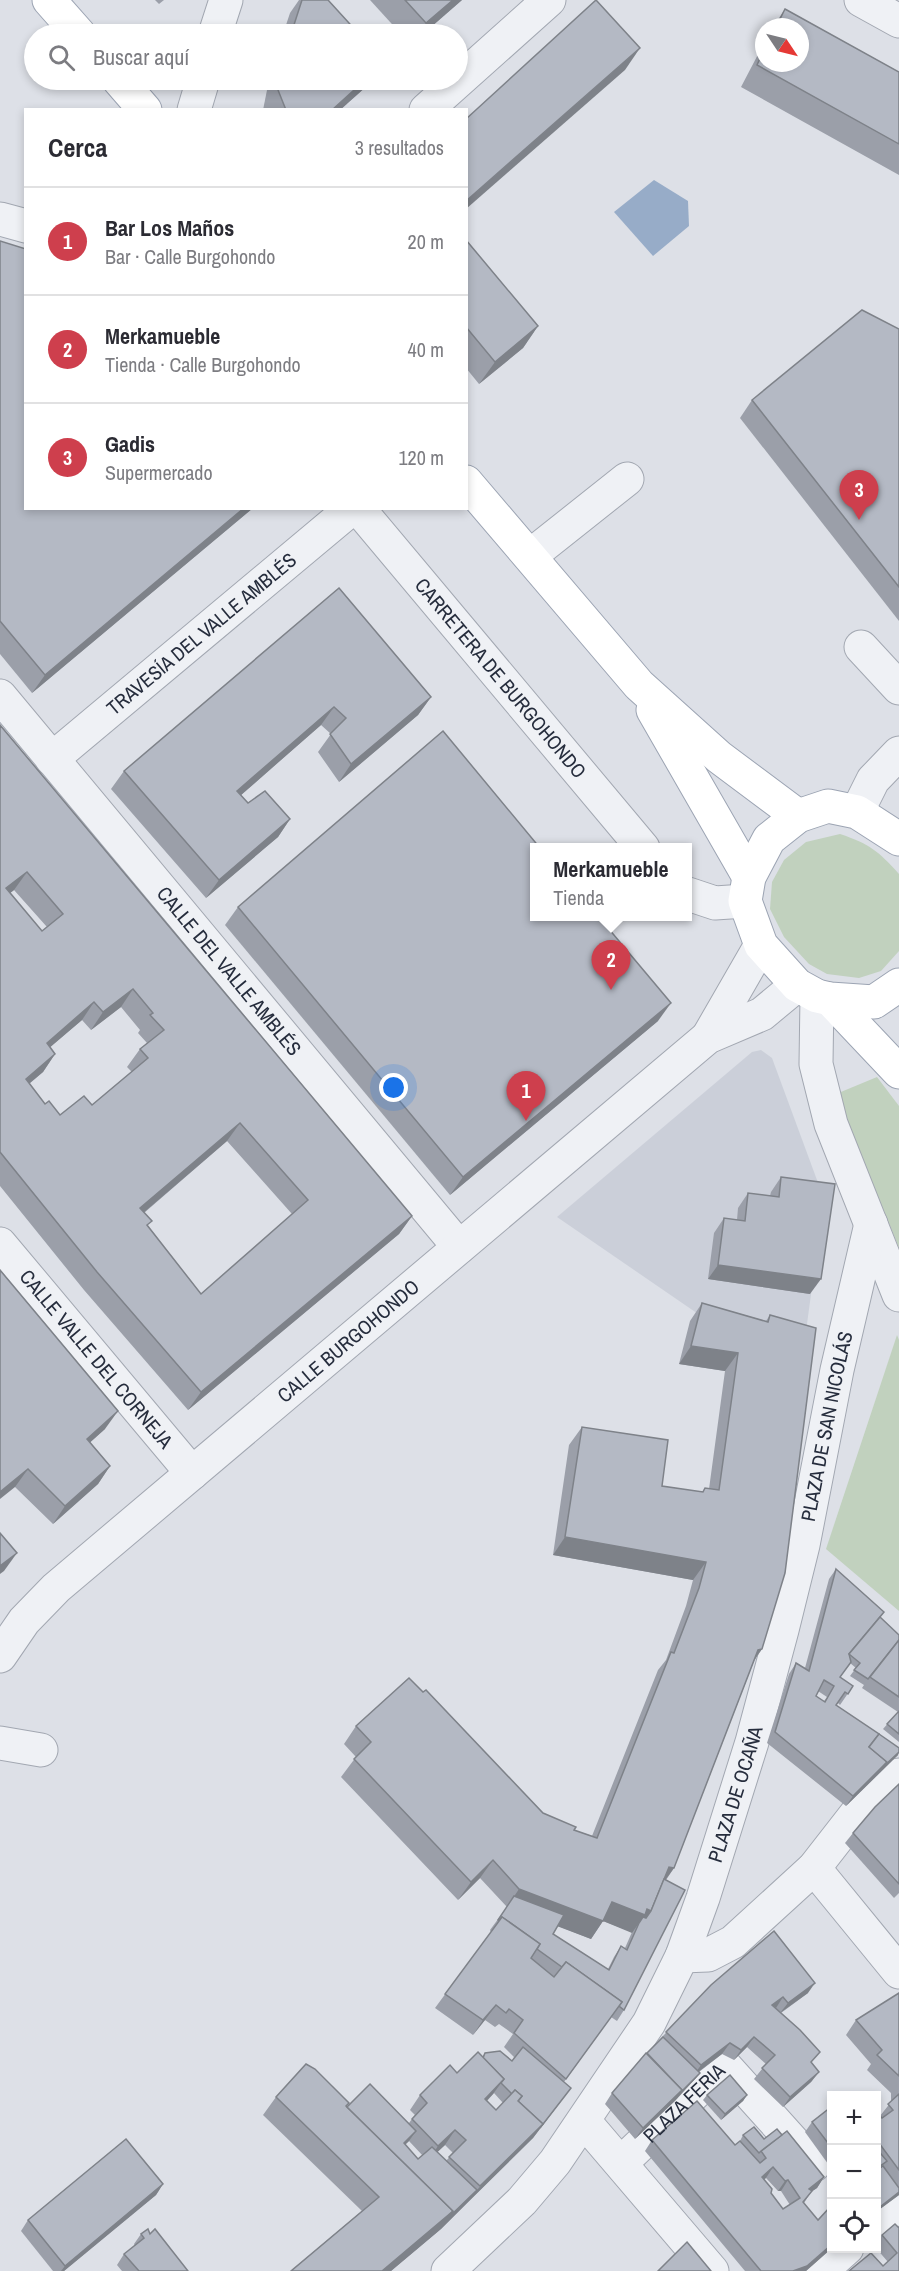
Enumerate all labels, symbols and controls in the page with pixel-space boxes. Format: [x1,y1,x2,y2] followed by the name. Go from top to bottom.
[755,18,809,72] north arrow
[24,24,468,90] search box
[45,41,78,74] icon: search
[93,42,189,72] text: Buscar aquí
[48,130,107,165] text: Cerca
[355,134,444,161] text: 3 resultados
[105,213,234,243] text: Bar Los Maños
[63,228,72,255] text: 1
[408,228,444,255] text: 20 m
[105,243,275,270] text: Bar · Calle Burgohondo
[105,321,220,351] text: Merkamueble
[63,336,72,363] text: 2
[408,336,444,363] text: 40 m
[105,351,301,378] text: Tienda · Calle Burgohondo
[105,429,155,459] text: Gadis
[63,444,72,471] text: 3
[398,444,444,471] text: 120 m
[105,459,213,486] text: Supermercado
[840,470,878,520] pin: 3
[101,546,302,721] street label: TRAVESÍA DEL VALLE AMBLÉS
[409,572,593,784] street label: CARRETERA DE BURGOHONDO
[530,843,692,921] popup
[553,854,669,884] text: Merkamueble
[151,880,308,1061] street label: CALLE DEL VALLE AMBLÉS
[553,884,604,911] text: Tienda
[592,940,630,990] pin: 2
[506,1072,546,1121] pin: 1
[379,1073,408,1102] your location
[14,1264,180,1454] street label: CALLE VALLE DEL CORNEJA
[271,1273,425,1408] street label: CALLE BURGOHONDO
[794,1329,859,1524] street label: PLAZA DE SAN NICOLÁS
[701,1723,769,1865] street label: PLAZA DE OCAÑA
[637,2057,731,2148] street label: PLAZA FERIA
[827,2091,881,2253] map controls
[827,2091,881,2145] button: +
[827,2145,881,2199] button: −
[827,2199,881,2253] button: locate

